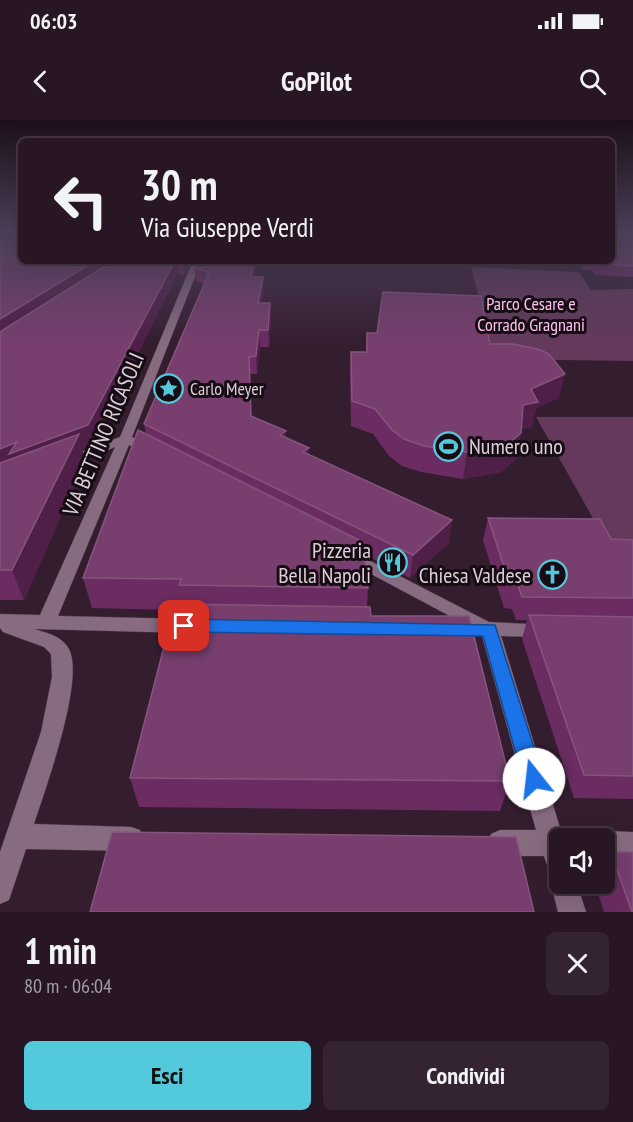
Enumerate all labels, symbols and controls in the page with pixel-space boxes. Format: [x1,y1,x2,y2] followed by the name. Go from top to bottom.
[30,7,78,35] text: 06:03
[281,64,352,98] text: GoPilot
[24,65,57,98] icon: back
[576,65,609,98] icon: search
[141,157,218,212] text: 30 m
[42,162,120,240] icon: left
[141,210,314,244] text: Via Giuseppe Verdi
[477,292,585,336] park label: Parco Cesare e Corrado Gragnani
[56,348,150,521] street label: VIA BETTINO RICASOLI
[153,373,185,405] place icon: Carlo Meyer
[190,377,264,400] place label: Carlo Meyer
[432,430,464,462] sports icon: Numero uno
[469,432,563,460] place label: Numero uno
[278,536,371,589] place label: Pizzeria Bella Napoli
[376,547,408,579] restaurant icon: Pizzeria Bella Napoli
[536,559,568,591] church icon: Chiesa Valdese
[419,561,531,589] place label: Chiesa Valdese
[158,600,209,651] pin
[167,609,200,642] icon: arrive
[502,747,566,811] position arrow
[549,828,615,894] map controls
[549,828,615,894] button: sound
[24,927,97,974] text: 1 min
[546,932,609,995] button: close
[24,973,112,999] text: 80 m · 06:04
[24,1041,311,1110] button: Esci
[323,1041,609,1110] button: Condividi

